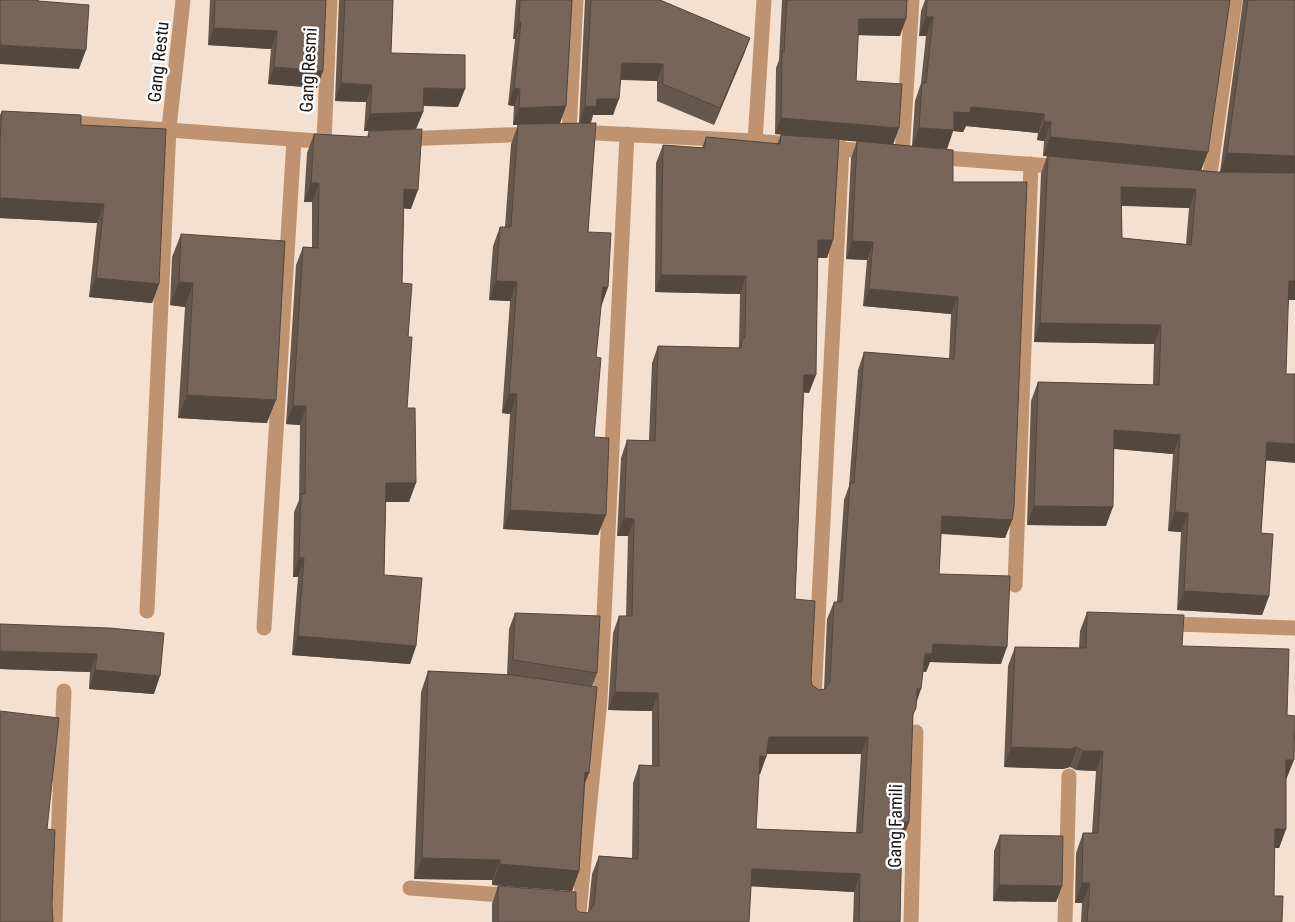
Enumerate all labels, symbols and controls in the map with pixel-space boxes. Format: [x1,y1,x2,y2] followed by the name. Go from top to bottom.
[143,21,173,103] street label: Gang Restu
[295,27,321,113] street label: Gang Resmi
[884,784,906,868] street label: Gang Famili

